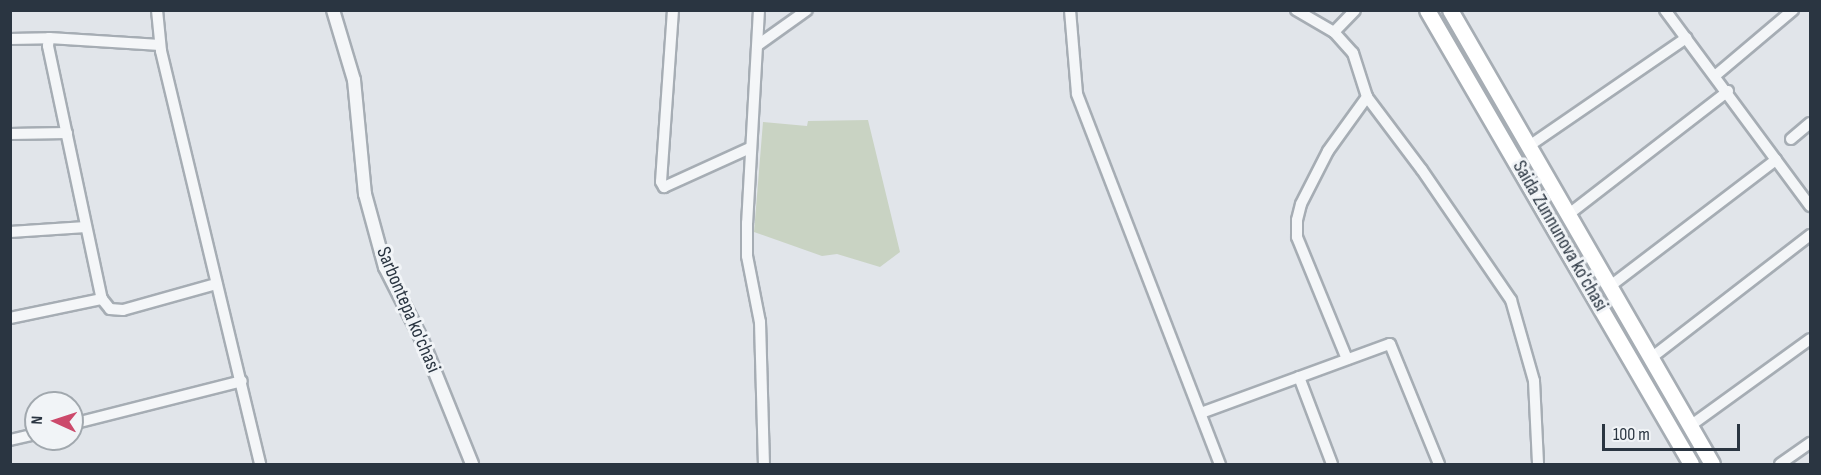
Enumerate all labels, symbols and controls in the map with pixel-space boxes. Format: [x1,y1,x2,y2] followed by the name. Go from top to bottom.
[1507,156,1613,316] street label: Saida Zunnunova ko'chasi
[371,243,445,377] street label: Sarbontepa ko'chasi
[24,391,84,451] north arrow
[1605,412,1743,450] scale bar
[28,415,47,425] text: N
[1613,424,1650,445] text: 100 m

